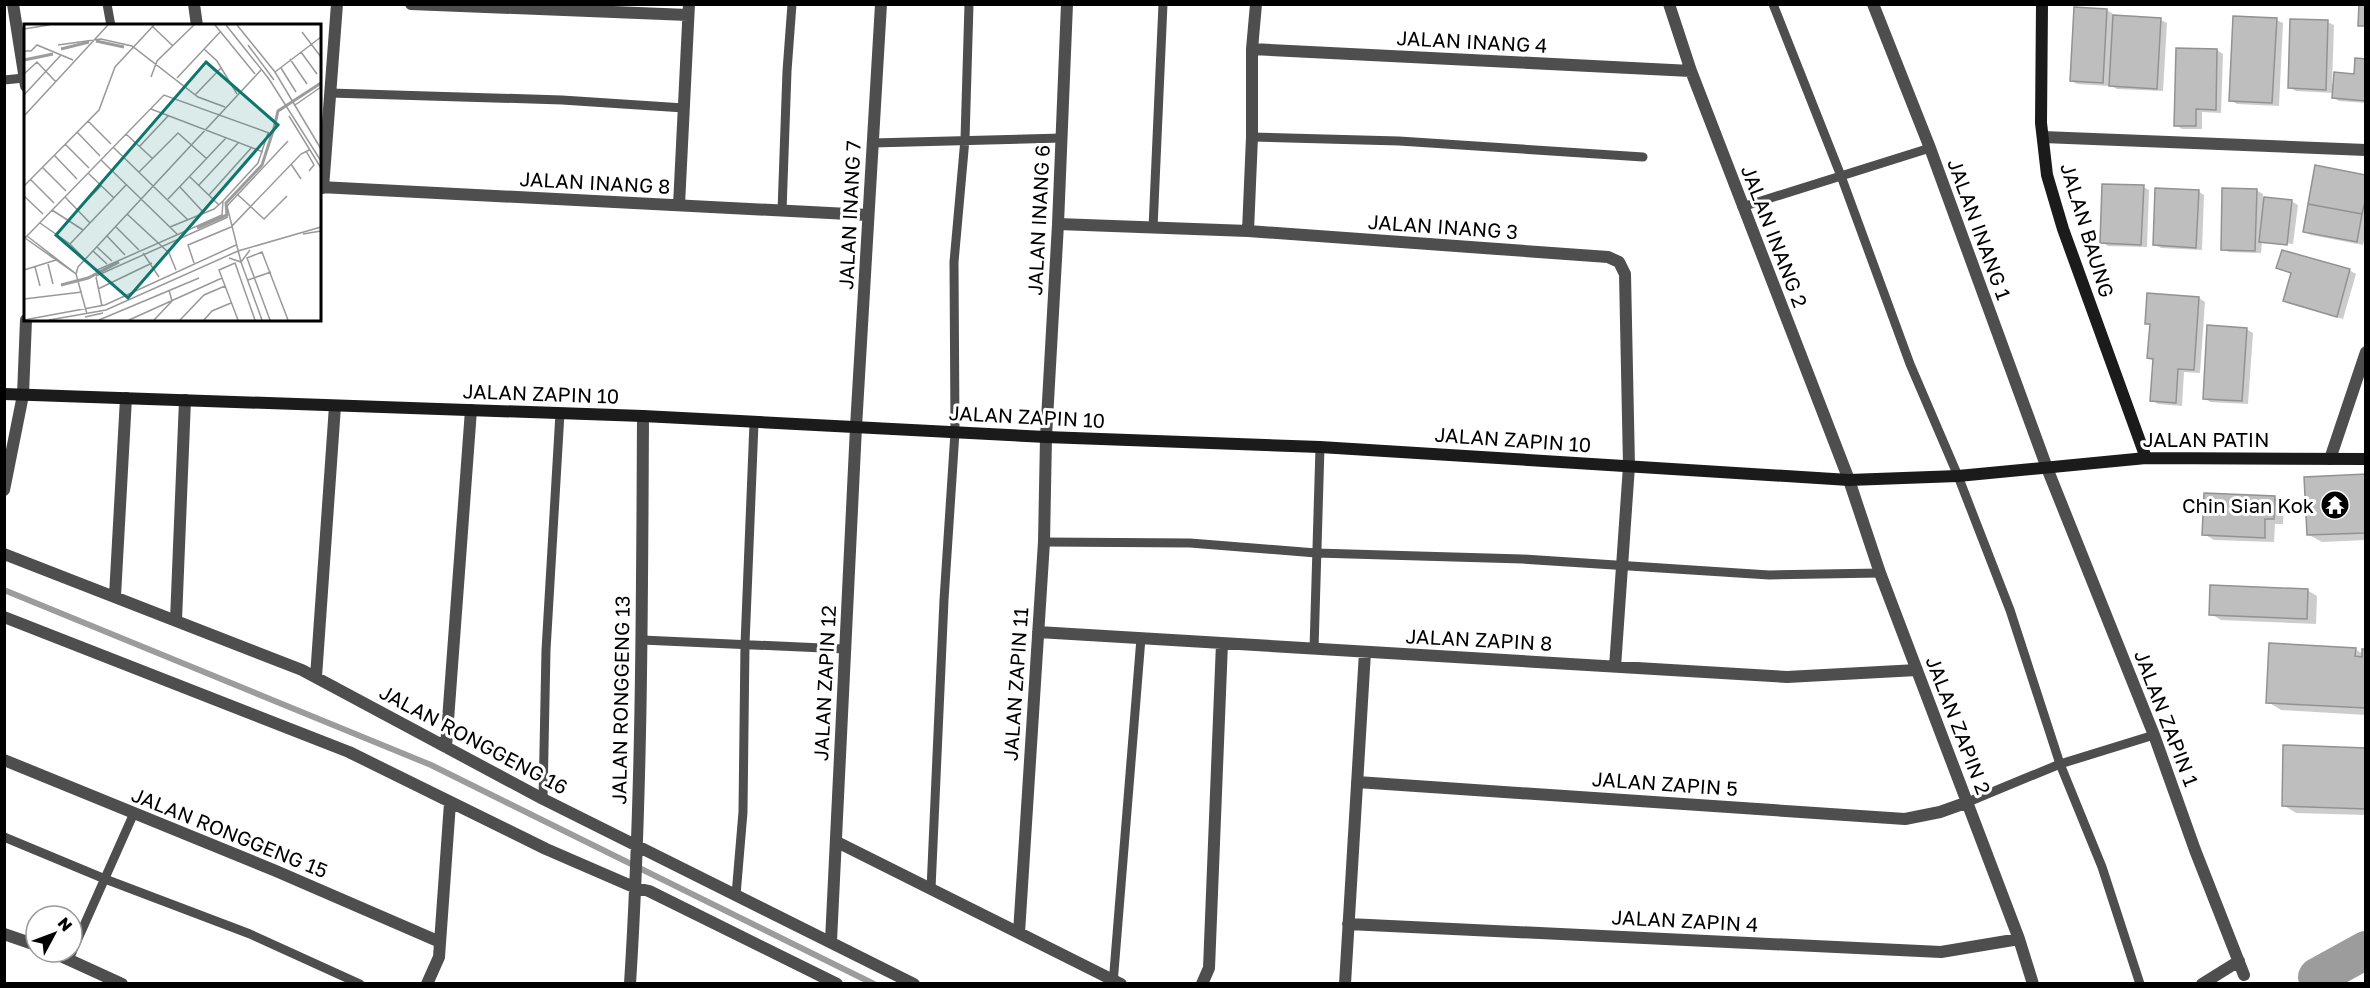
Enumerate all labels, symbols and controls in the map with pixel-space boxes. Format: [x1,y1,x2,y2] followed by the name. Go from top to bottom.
[24,24,321,321] inset map
[1396,25,1548,57] street label: JALAN INANG 4
[833,140,865,290] street label: JALAN INANG 7
[1022,144,1054,296] street label: JALAN INANG 6
[1943,155,2017,303] street label: JALAN INANG 1
[2056,160,2120,300] street label: JALAN BAUNG
[1737,162,1813,310] street label: JALAN INANG 2
[519,166,671,198] street label: JALAN INANG 8
[1367,209,1519,243] street label: JALAN INANG 3
[462,378,620,408] street label: JALAN ZAPIN 10
[948,400,1106,432] street label: JALAN ZAPIN 10
[1434,422,1592,456] street label: JALAN ZAPIN 10
[2143,427,2269,451] street label: JALAN PATIN
[2319,489,2351,521] temple icon: Chin Sian Kok
[2182,493,2314,517] place label: Chin Sian Kok
[606,595,634,805] street label: JALAN RONGGENG 13
[808,605,840,761] street label: JALAN ZAPIN 12
[998,606,1032,762] street label: JALAN ZAPIN 11
[1405,623,1553,655] street label: JALAN ZAPIN 8
[2130,646,2204,790] street label: JALAN ZAPIN 1
[1922,653,1996,797] street label: JALAN ZAPIN 2
[376,679,572,799] street label: JALAN RONGGENG 16
[1591,766,1739,800] street label: JALAN ZAPIN 5
[129,782,331,882] street label: JALAN RONGGENG 15
[24,904,84,964] north arrow
[1611,904,1759,936] street label: JALAN ZAPIN 4
[54,913,77,935] text: N

